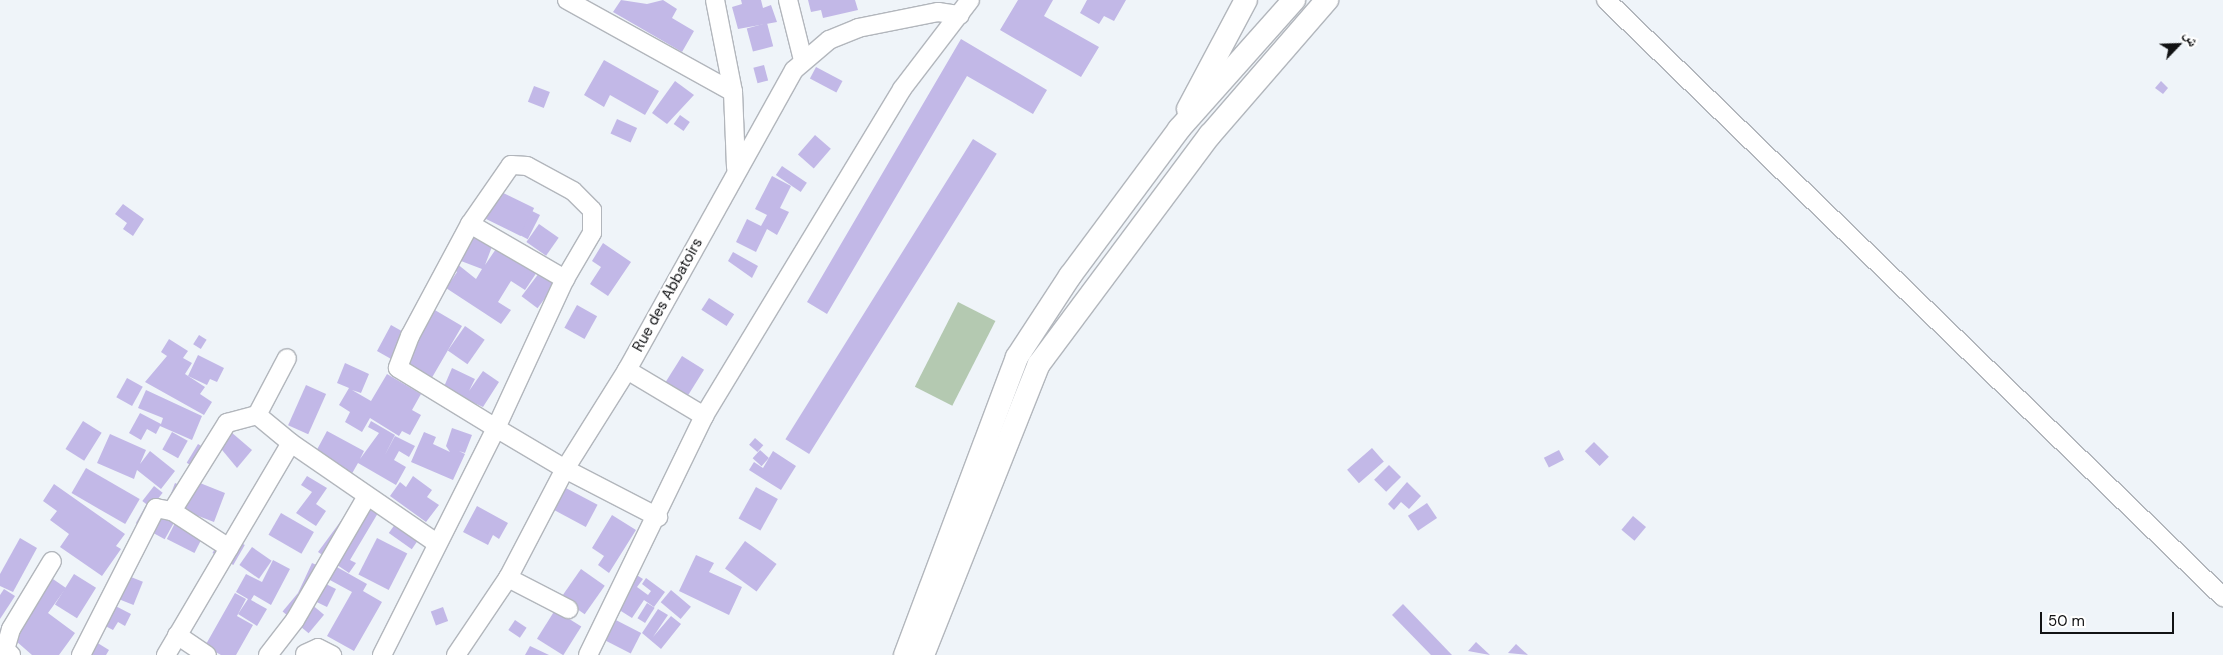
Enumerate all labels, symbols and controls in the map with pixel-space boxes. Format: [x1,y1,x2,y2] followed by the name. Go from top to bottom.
[2153,20,2203,70] north arrow
[2180,28,2203,49] text: ش
[629,235,707,355] street label: Rue des Abbatoirs
[2043,602,2177,634] scale bar
[2048,611,2085,631] text: 50 m

